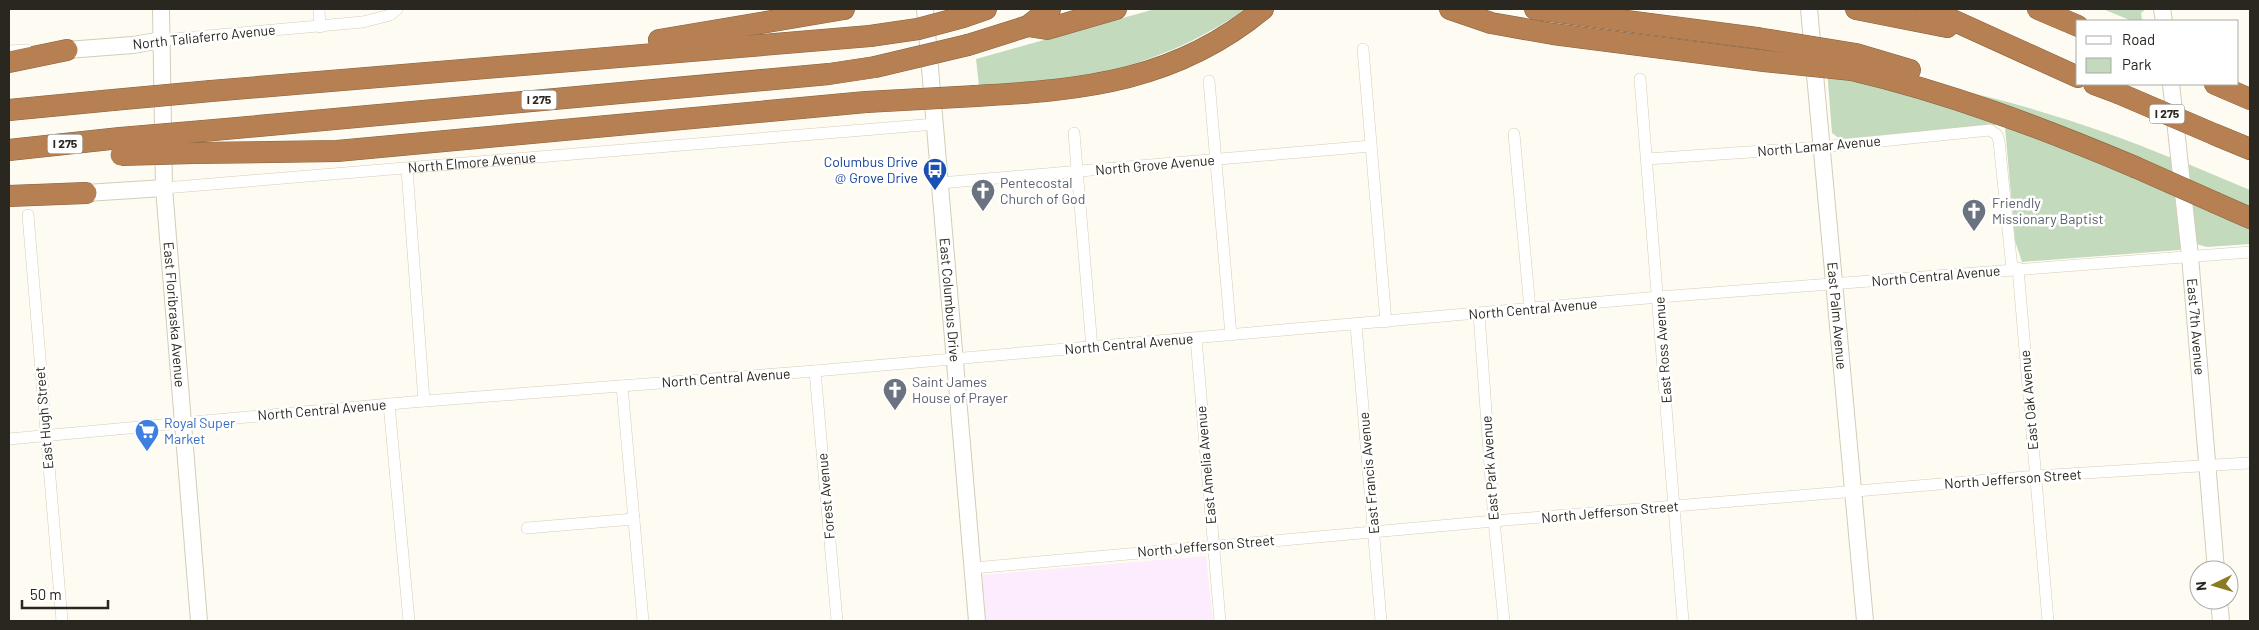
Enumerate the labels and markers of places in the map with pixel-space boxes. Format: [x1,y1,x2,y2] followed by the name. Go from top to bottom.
[824,153,918,186] place label: Columbus Drive @ Grove Drive
[922,157,948,191] bus stop icon: Columbus Drive @ Grove Drive
[1000,174,1085,207] place label: Pentecostal Church of God
[970,178,996,212] church icon: Pentecostal Church of God
[1992,194,2104,227] place label: Friendly Missionary Baptist
[1961,198,1987,232] church icon: Friendly Missionary Baptist
[912,373,1008,406] place label: Saint James House of Prayer
[882,377,908,411] church icon: Saint James House of Prayer
[164,414,235,447] place label: Royal Super Market
[134,418,160,452] supermarket icon: Royal Super Market

